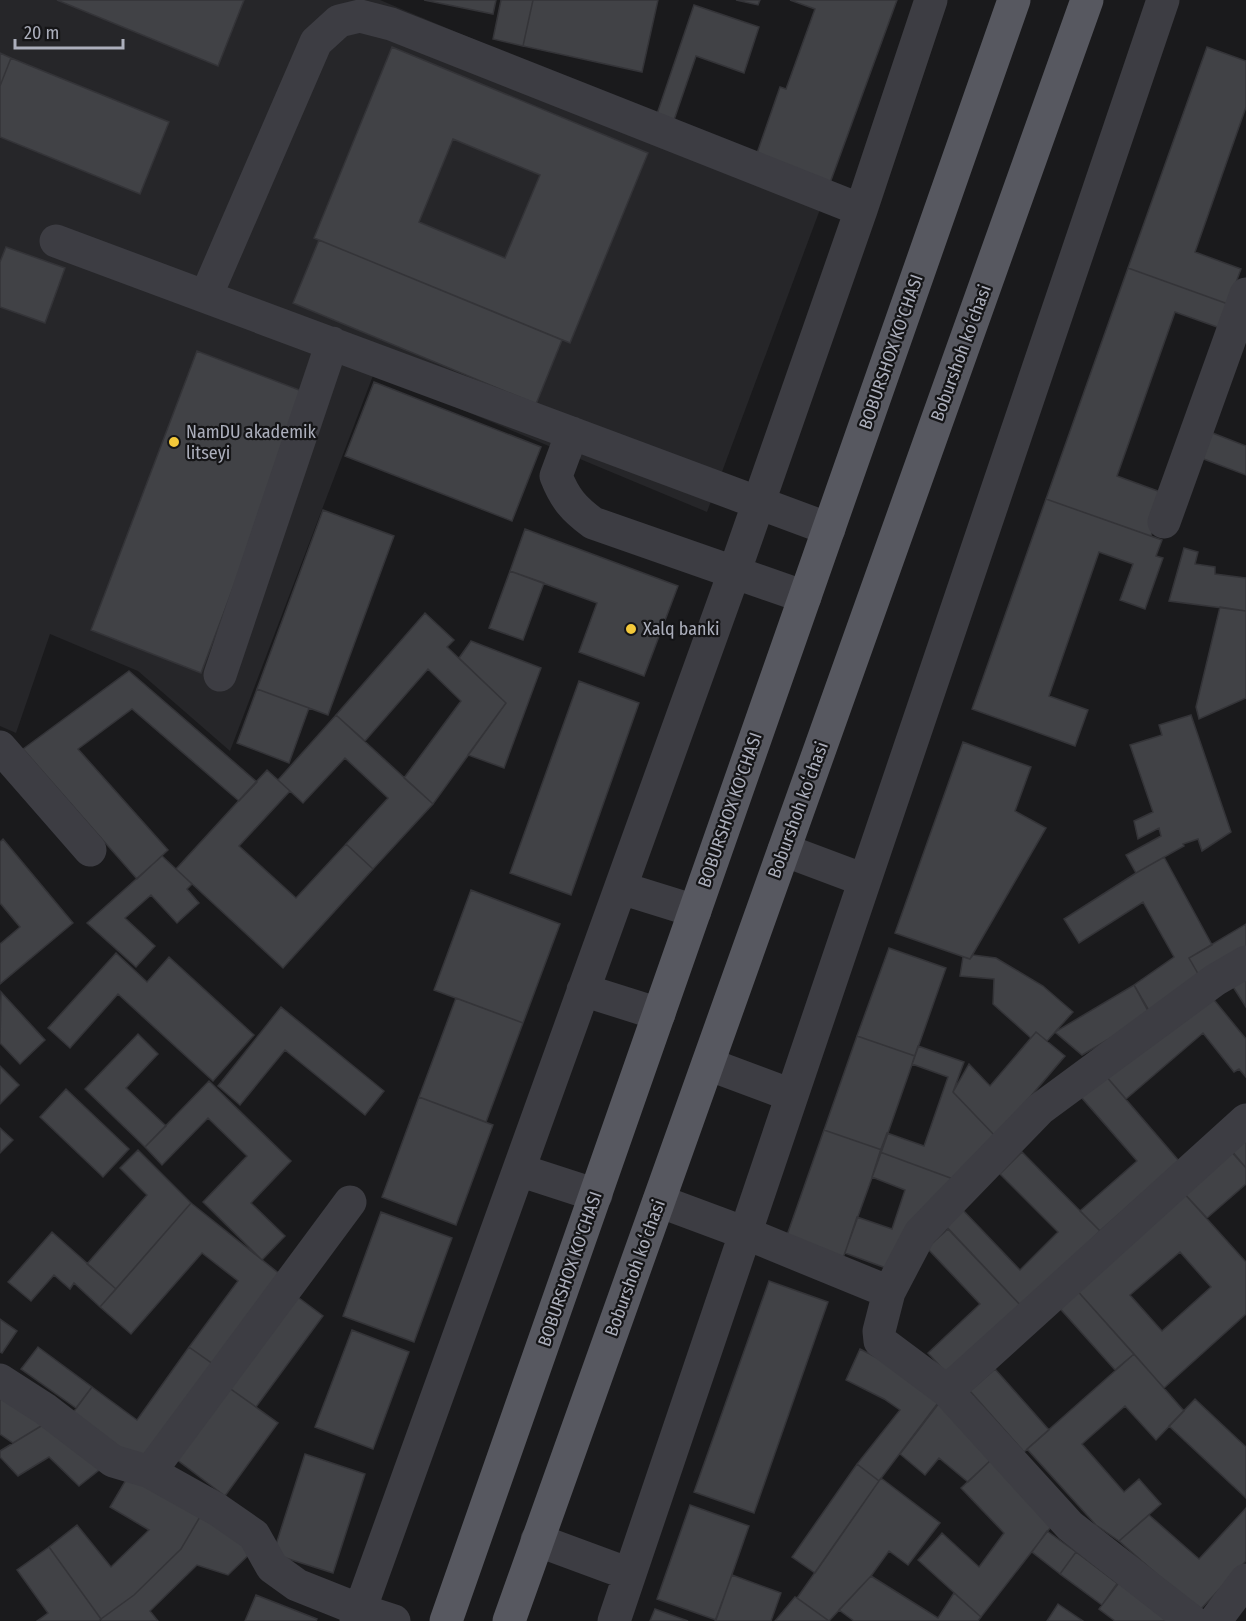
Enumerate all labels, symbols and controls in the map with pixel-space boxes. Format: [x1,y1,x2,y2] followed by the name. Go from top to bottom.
[15,12,123,50] scale bar
[24,22,59,44] text: 20 m
[854,272,928,432] street label: BOBURSHOX KO'CHASI
[926,282,996,424] street label: Boburshoh koʻchasi
[186,421,317,464] place label: NamDU akademik litseyi
[167,435,181,449] marker: NamDU akademik litseyi
[643,618,719,640] place label: Xalq banki
[624,622,638,636] marker: Xalq banki
[693,730,767,890] street label: BOBURSHOX KO'CHASI
[763,739,833,881] street label: Boburshoh koʻchasi
[533,1189,607,1349] street label: BOBURSHOX KO'CHASI
[600,1197,670,1339] street label: Boburshoh koʻchasi

